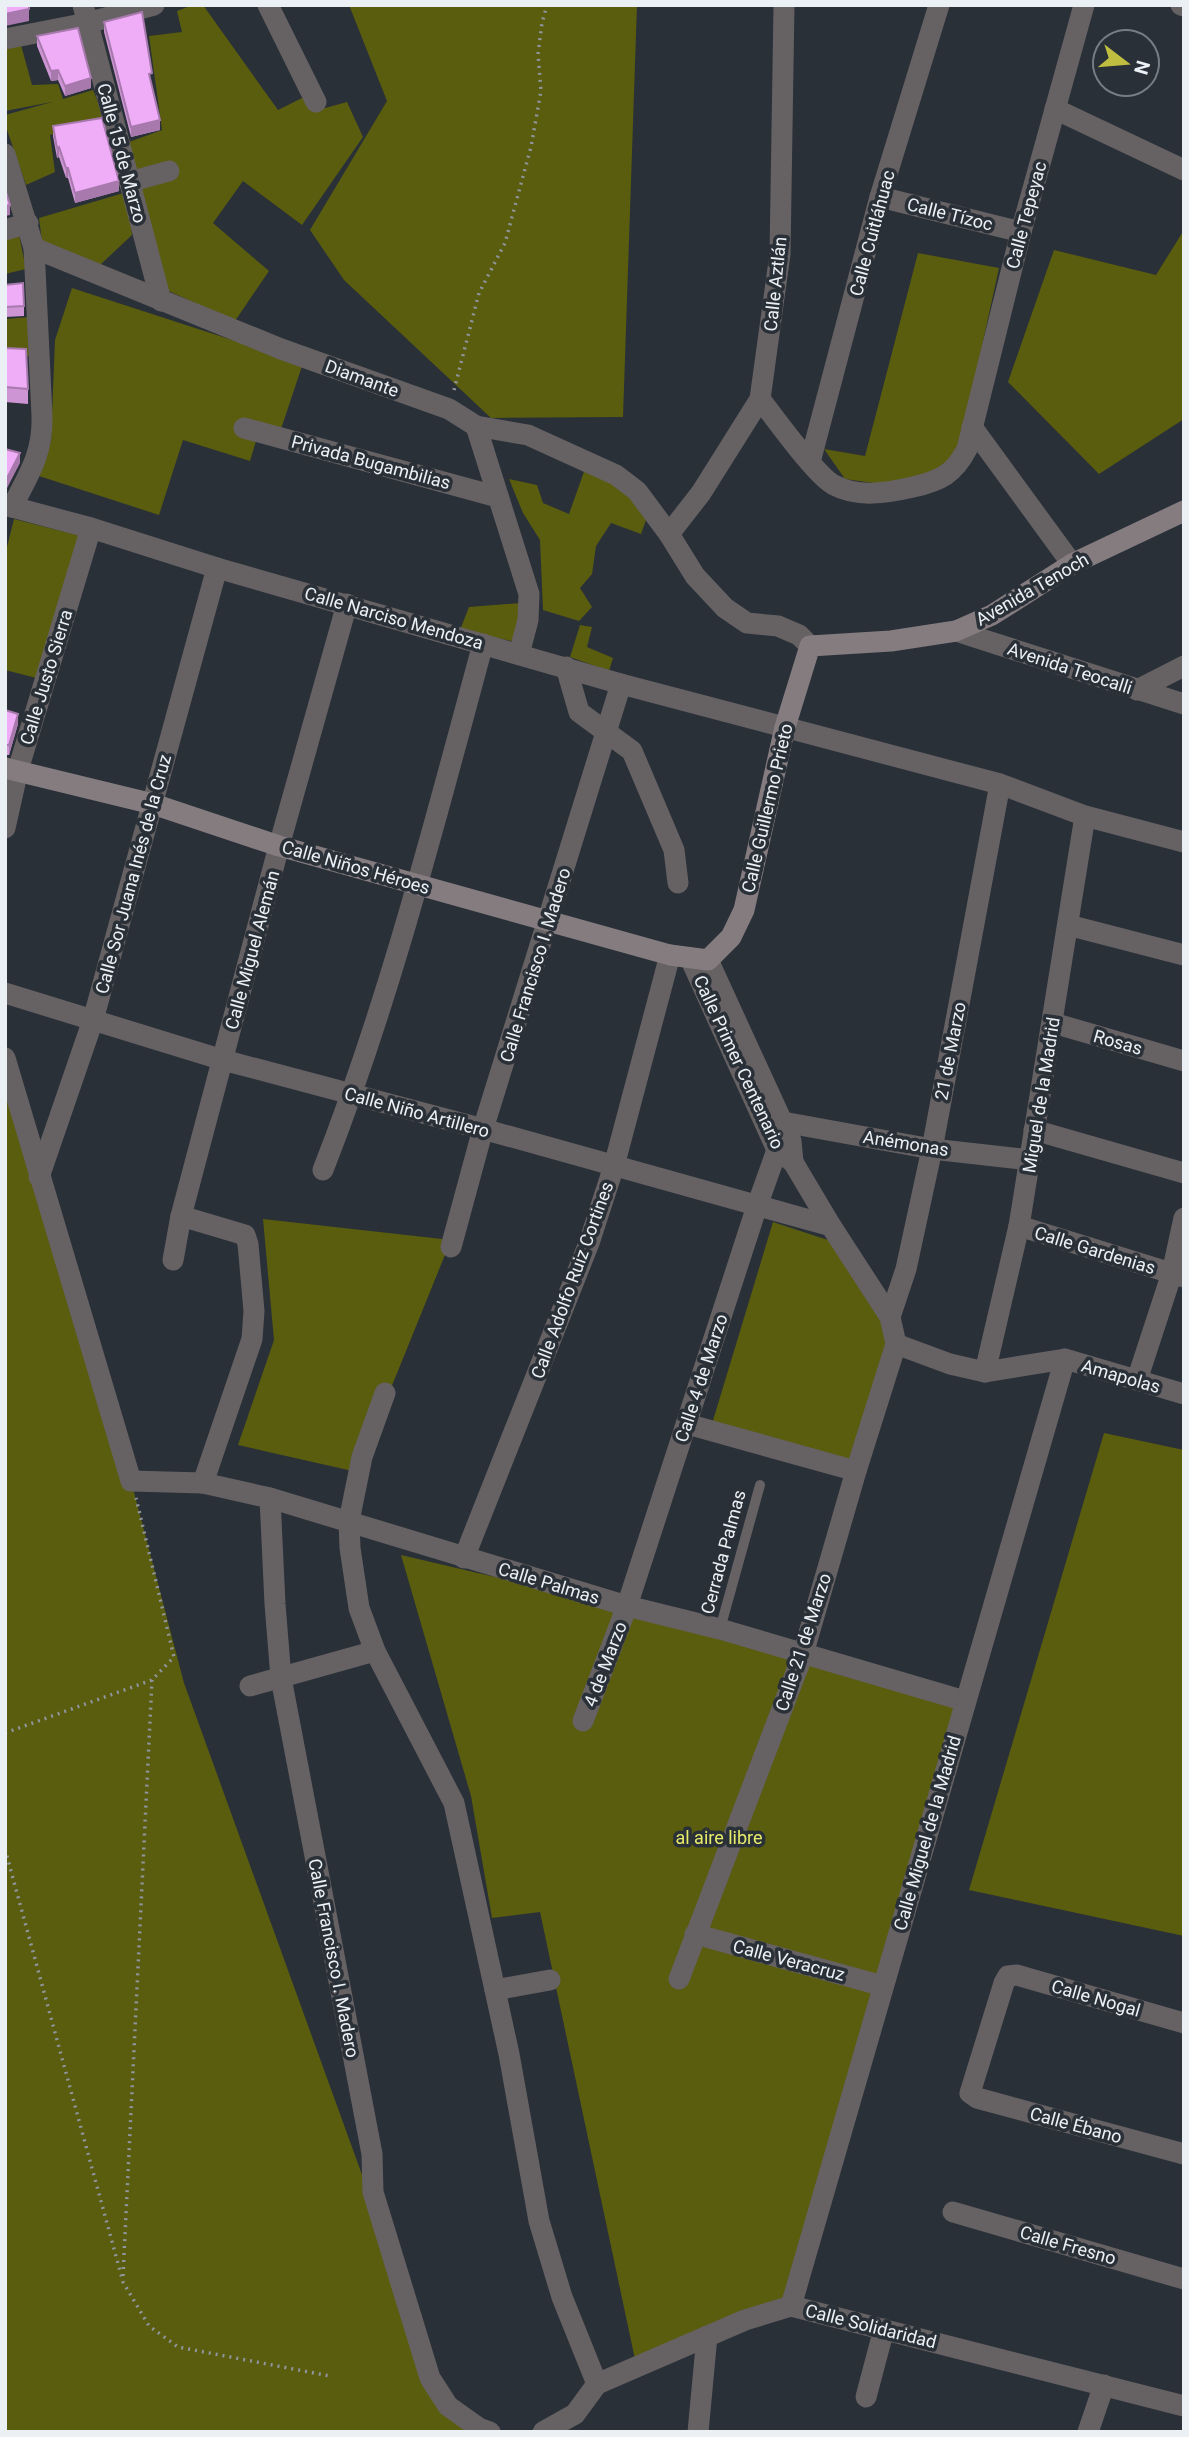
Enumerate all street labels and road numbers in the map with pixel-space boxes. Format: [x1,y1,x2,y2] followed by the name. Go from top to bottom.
[93,81,151,225] street label: Calle 15 de Marzo
[1002,159,1050,271] street label: Calle Tepeyac
[845,168,899,298] street label: Calle Cuitláhuac
[905,193,995,235] street label: Calle Tízoc
[760,236,790,332] street label: Calle Aztlán
[322,355,402,401] street label: Diamante
[289,431,453,493] street label: Privada Bugambilias
[972,548,1092,630] street label: Avenida Tenoch
[302,582,486,654] street label: Calle Narciso Mendoza
[15,607,77,747] street label: Calle Justo Sierra
[1005,638,1135,698] street label: Avenida Teocalli
[737,721,797,895] street label: Calle Guillermo Prieto
[91,752,175,996] street label: Calle Sor Juana Inés de la Cruz
[280,836,432,898] street label: Calle Niños Héroes
[495,865,575,1065] street label: Calle Francisco I. Madero
[221,868,283,1032] street label: Calle Miguel Alemán
[690,972,788,1152] street label: Calle Primer Centenario
[930,1000,970,1102] street label: 21 de Marzo
[1018,1016,1064,1174] street label: Miguel de la Madrid
[1091,1025,1145,1059] street label: Rosas
[342,1083,492,1141] street label: Calle Niño Artillero
[862,1126,950,1160] street label: Anémonas
[527,1179,617,1381] street label: Calle Adolfo Ruiz Cortines
[1032,1222,1158,1278] street label: Calle Gardenias
[670,1311,732,1445] street label: Calle 4 de Marzo
[1079,1355,1163,1397] street label: Amapolas
[696,1488,750,1616] street label: Cerrada Palmas
[496,1558,602,1608] street label: Calle Palmas
[771,1570,835,1714] street label: Calle 21 de Marzo
[579,1619,631,1709] street label: 4 de Marzo
[889,1733,965,1933] street label: Calle Miguel de la Madrid
[304,1857,364,2059] street label: Calle Francisco I. Madero
[731,1935,847,1985] street label: Calle Veracruz
[1049,1975,1143,2021] street label: Calle Nogal
[1028,2103,1124,2147] street label: Calle Ébano
[1018,2221,1118,2269] street label: Calle Fresno
[803,2300,939,2352] street label: Calle Solidaridad

